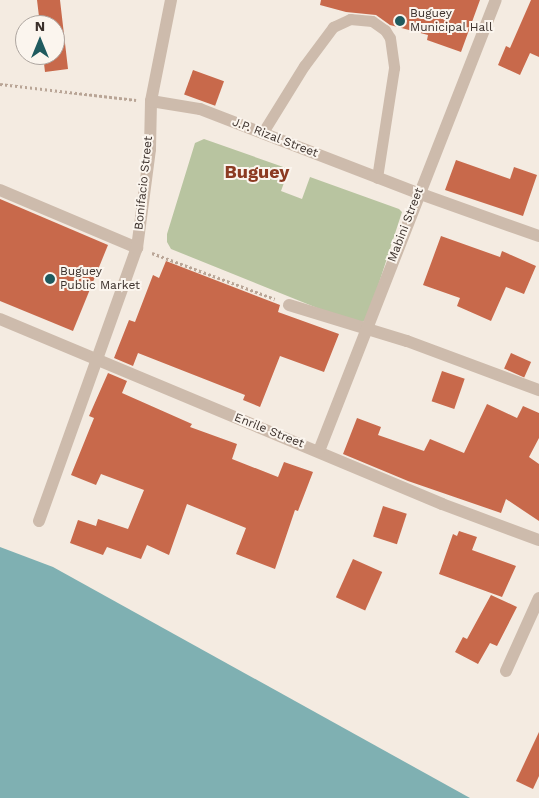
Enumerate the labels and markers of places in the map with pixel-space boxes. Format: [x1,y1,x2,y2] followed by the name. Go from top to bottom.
[410,7,493,35] place label: Buguey Municipal Hall
[394,15,406,27] marker: Buguey Municipal Hall
[60,265,140,293] place label: Buguey Public Market
[44,273,56,285] marker: Buguey Public Market

